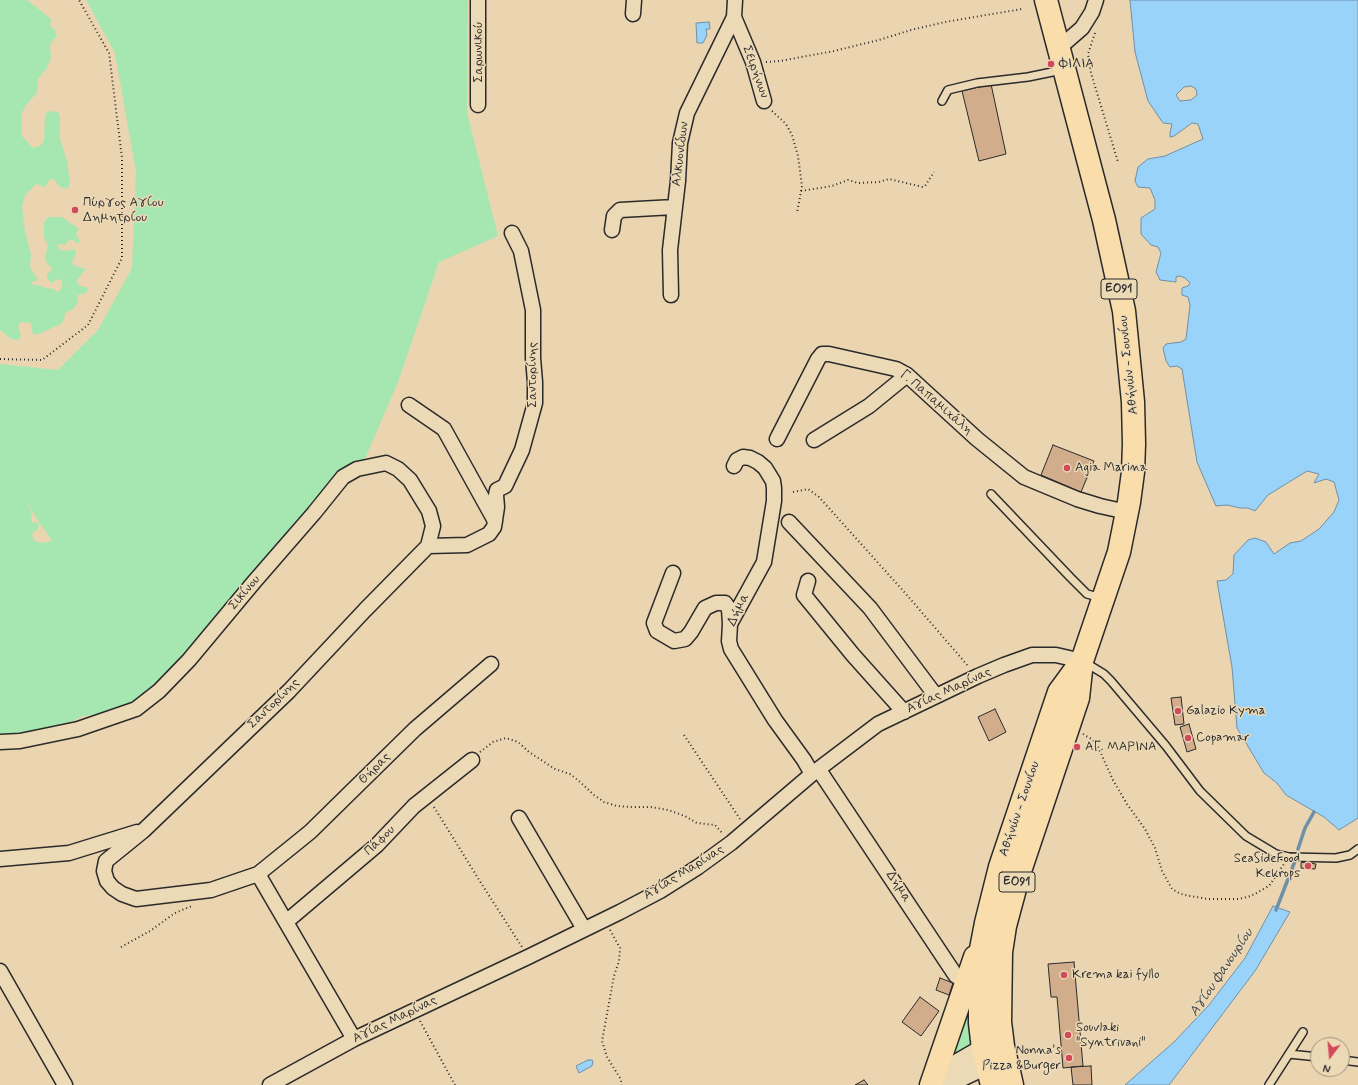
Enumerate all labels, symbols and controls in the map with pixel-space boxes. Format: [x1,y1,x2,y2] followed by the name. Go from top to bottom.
[471,22,487,82] street label: Σαρωνικού
[738,44,772,100] street label: Σειρήνων
[1059,56,1094,72] place label: ΦΙΛΙΑ
[1046,59,1056,69] marker: ΦΙΛΙΑ
[669,121,693,187] street label: Αλκυονίδων
[83,195,164,226] place label: Πύργος Αγίου Δημητρίου
[70,205,80,215] marker: Πύργος Αγίου Δημητρίου
[1101,279,1137,299] road number: ΕΟ91
[1116,315,1142,415] street label: Αθήνών - Σουνίου
[525,342,541,408] street label: Σαντορίνης
[897,367,975,439] street label: Γ. Παπαμιχάλη
[1075,460,1148,476] place label: Agia Marina
[1062,463,1072,473] marker: Agia Marina
[226,572,264,614] street label: Σικίνου
[724,591,754,629] street label: Δήμα
[904,665,994,717] street label: Αγίας Μαρίνας
[245,676,303,732] street label: Σαντορίνης
[1186,703,1265,719] place label: Galazio Kyma
[1173,706,1183,716] marker: Galazio Kyma
[1196,730,1250,746] place label: Copamar
[1183,733,1193,743] marker: Copamar
[1085,739,1157,755] place label: ΑΓ. ΜΑΡΙΝΑ
[1072,742,1082,752] marker: ΑΓ. ΜΑΡΙΝΑ
[356,750,394,788] street label: Θήρας
[996,759,1044,859] street label: Αθήνών - Σουνίου
[361,823,399,859] street label: Πάφου
[641,842,727,904] street label: Αγίας Μαρίνας
[1234,851,1300,882] place label: SeaSideFood Kekrops
[1303,861,1313,871] marker: SeaSideFood Kekrops
[882,868,914,906] street label: Δήμα
[999,872,1035,892] road number: ΕΟ91
[1186,926,1258,1020] water label: Αγίου Φανουρίου
[1072,967,1160,983] place label: Krema kai fyllo
[1059,970,1069,980] marker: Krema kai fyllo
[350,993,440,1047] street label: Αγίας Μαρίνας
[1076,1020,1145,1051] place label: Souvlaki "Syntrivani"
[1063,1030,1073,1040] marker: Souvlaki "Syntrivani"
[1310,1037,1350,1077] north arrow
[982,1043,1061,1074] place label: Nonna's Pizza &Burger
[1064,1053,1074,1063] marker: Nonna's Pizza &Burger
[1322,1060,1332,1075] text: N

